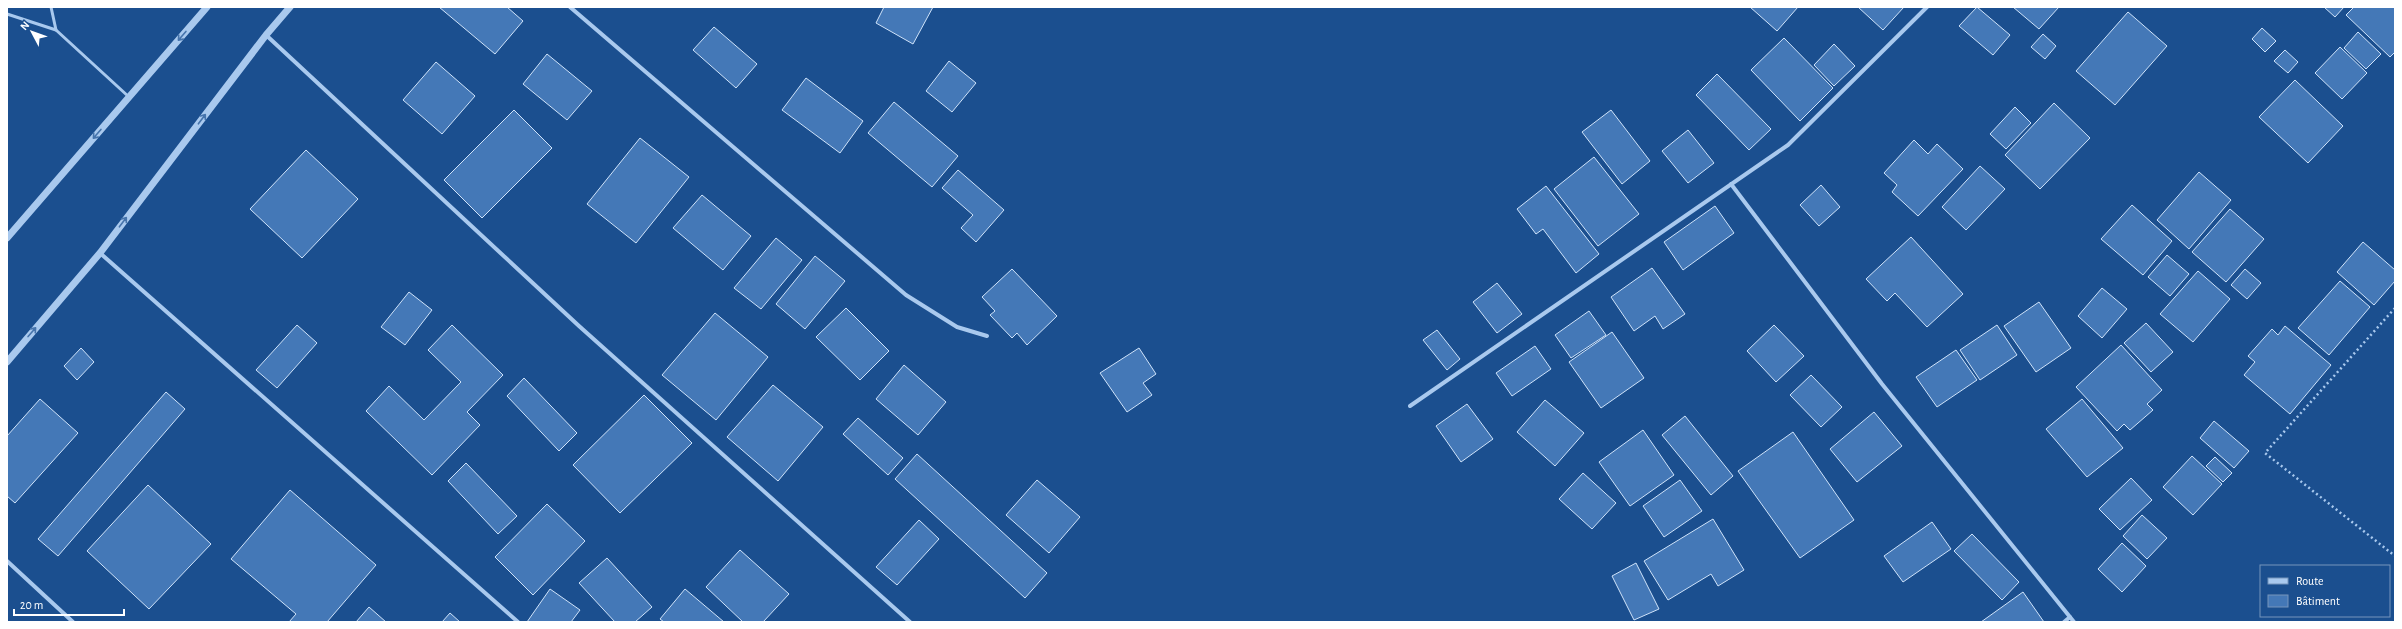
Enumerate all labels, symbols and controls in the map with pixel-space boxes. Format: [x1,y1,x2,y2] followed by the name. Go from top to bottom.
[12,12,52,52] north arrow
[18,19,31,32] text: N
[177,31,186,42] one-way arrow
[198,113,206,124] one-way arrow
[92,129,101,140] one-way arrow
[119,217,128,228] one-way arrow
[28,327,37,337] one-way arrow
[2260,565,2390,617] legend
[2296,575,2323,587] text: Route
[14,591,124,617] scale bar
[2296,595,2340,607] text: Bâtiment
[20,599,43,611] text: 20 m

